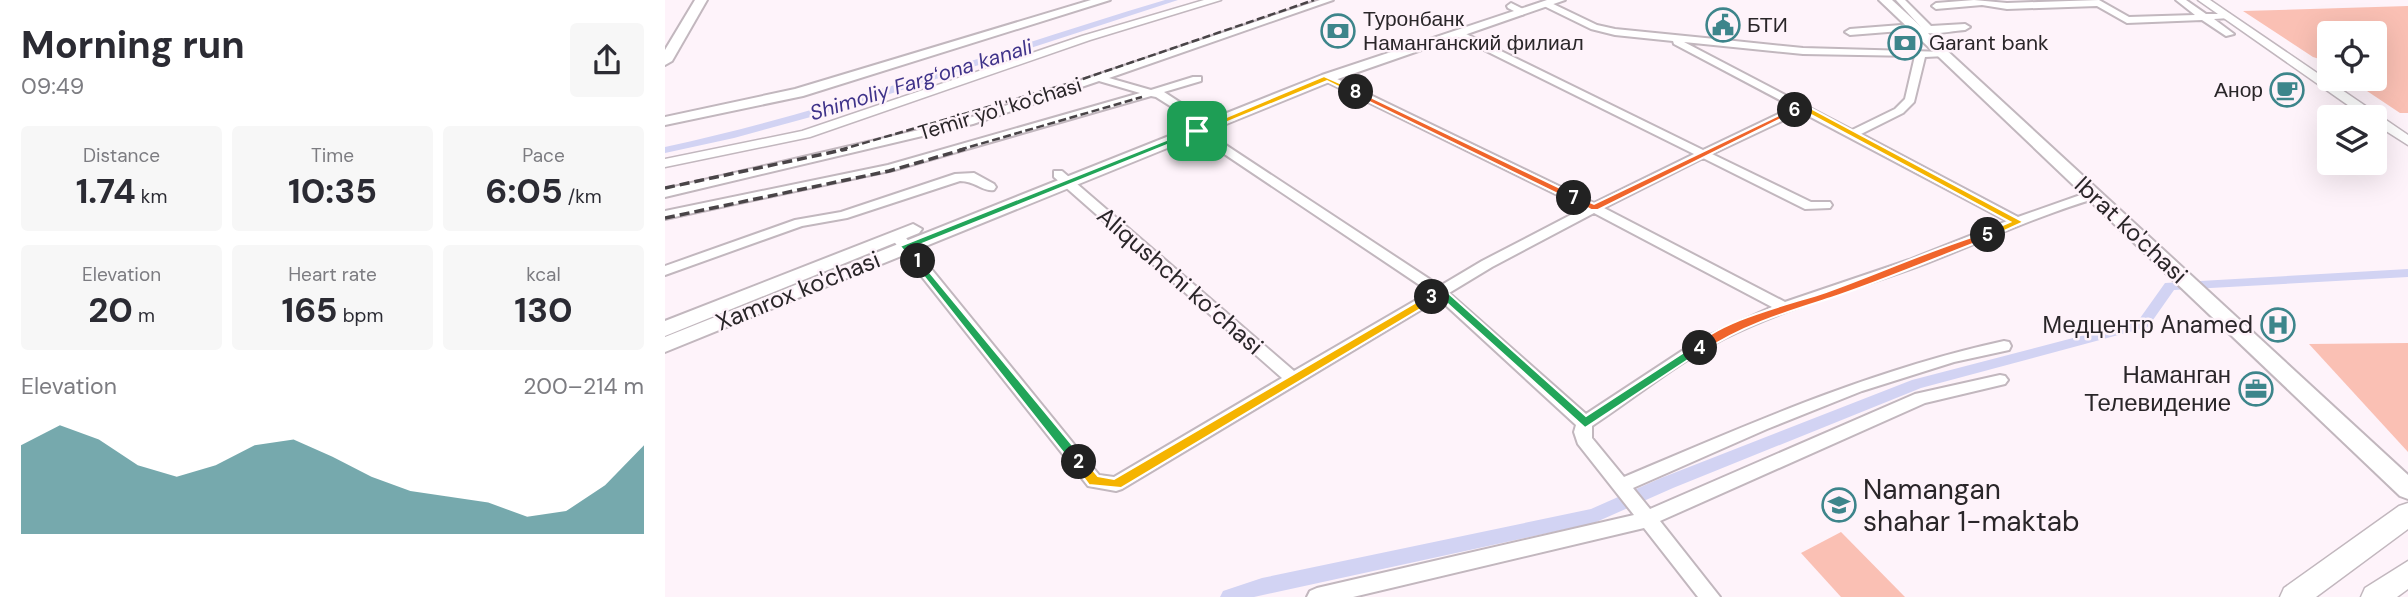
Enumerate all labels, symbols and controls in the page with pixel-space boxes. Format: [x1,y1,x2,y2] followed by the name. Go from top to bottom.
[1363,5,1584,57] place label: Туронбанк Наманганский филиал
[1704,6,1742,44] public building icon: БТИ
[1747,11,1788,39] place label: БТИ
[1319,12,1357,50] bank icon: Туронбанк Наманганский филиал
[21,20,245,70] text: Morning run
[2317,21,2387,175] map controls
[2317,21,2387,91] button: locate
[570,23,644,97] button: share
[1886,24,1924,62] bank icon: Garant bank
[1929,29,2049,57] place label: Garant bank
[806,33,1037,127] water label: Shimoliy Fargʻona kanali
[21,71,84,101] text: 09:49
[915,71,1085,147] street label: Temir yo'l ko'chasi
[2268,71,2306,109] cafe icon: Анор
[1339,74,1373,110] pin: 8
[2214,76,2263,104] place label: Анор
[1349,79,1362,104] text: 8
[1777,92,1813,128] pin: 6
[1788,97,1801,122] text: 6
[1167,101,1227,161] pin
[2317,105,2387,175] button: layers
[1178,112,1216,150] icon: arrive
[83,143,160,168] text: Distance
[311,143,354,168] text: Time
[522,143,565,168] text: Pace
[76,168,136,214] text: 1.74
[288,168,377,214] text: 10:35
[485,168,563,214] text: 6:05
[2068,169,2194,290] street label: Ibrat ko'chasi
[1557,180,1591,216] pin: 7
[136,184,167,209] text: km
[563,184,602,209] text: /km
[1568,185,1579,210] text: 7
[1091,200,1270,361] street label: Aliqushchi ko‘chasi
[1971,218,2005,252] pin: 5
[1982,222,1993,247] text: 5
[711,243,885,338] street label: Xamrox ko'chasi
[901,244,935,278] pin: 1
[914,248,921,273] text: 1
[82,262,161,287] text: Elevation
[288,262,377,287] text: Heart rate
[526,262,561,287] text: kcal
[1415,280,1449,314] pin: 3
[1426,284,1437,309] text: 3
[88,287,133,333] text: 20
[282,287,338,333] text: 165
[514,287,573,333] text: 130
[133,303,155,328] text: m
[338,303,383,328] text: bpm
[2259,306,2297,344] hospital icon: Медцентр Anamed
[2042,309,2253,340] place label: Медцентр Anamed
[1683,330,1717,366] pin: 4
[1693,335,1706,360] text: 4
[2084,359,2231,418] place label: Наманган Телевидение
[2237,370,2275,408] office icon: Наманган Телевидение
[21,371,117,401] text: Elevation
[523,371,644,401] text: 200–214 m
[1061,444,1097,480] pin: 2
[1073,449,1084,474] text: 2
[1863,471,2079,540] place label: Namangan shahar 1-maktab
[1820,486,1858,524] school or university icon: Namangan shahar 1-maktab

